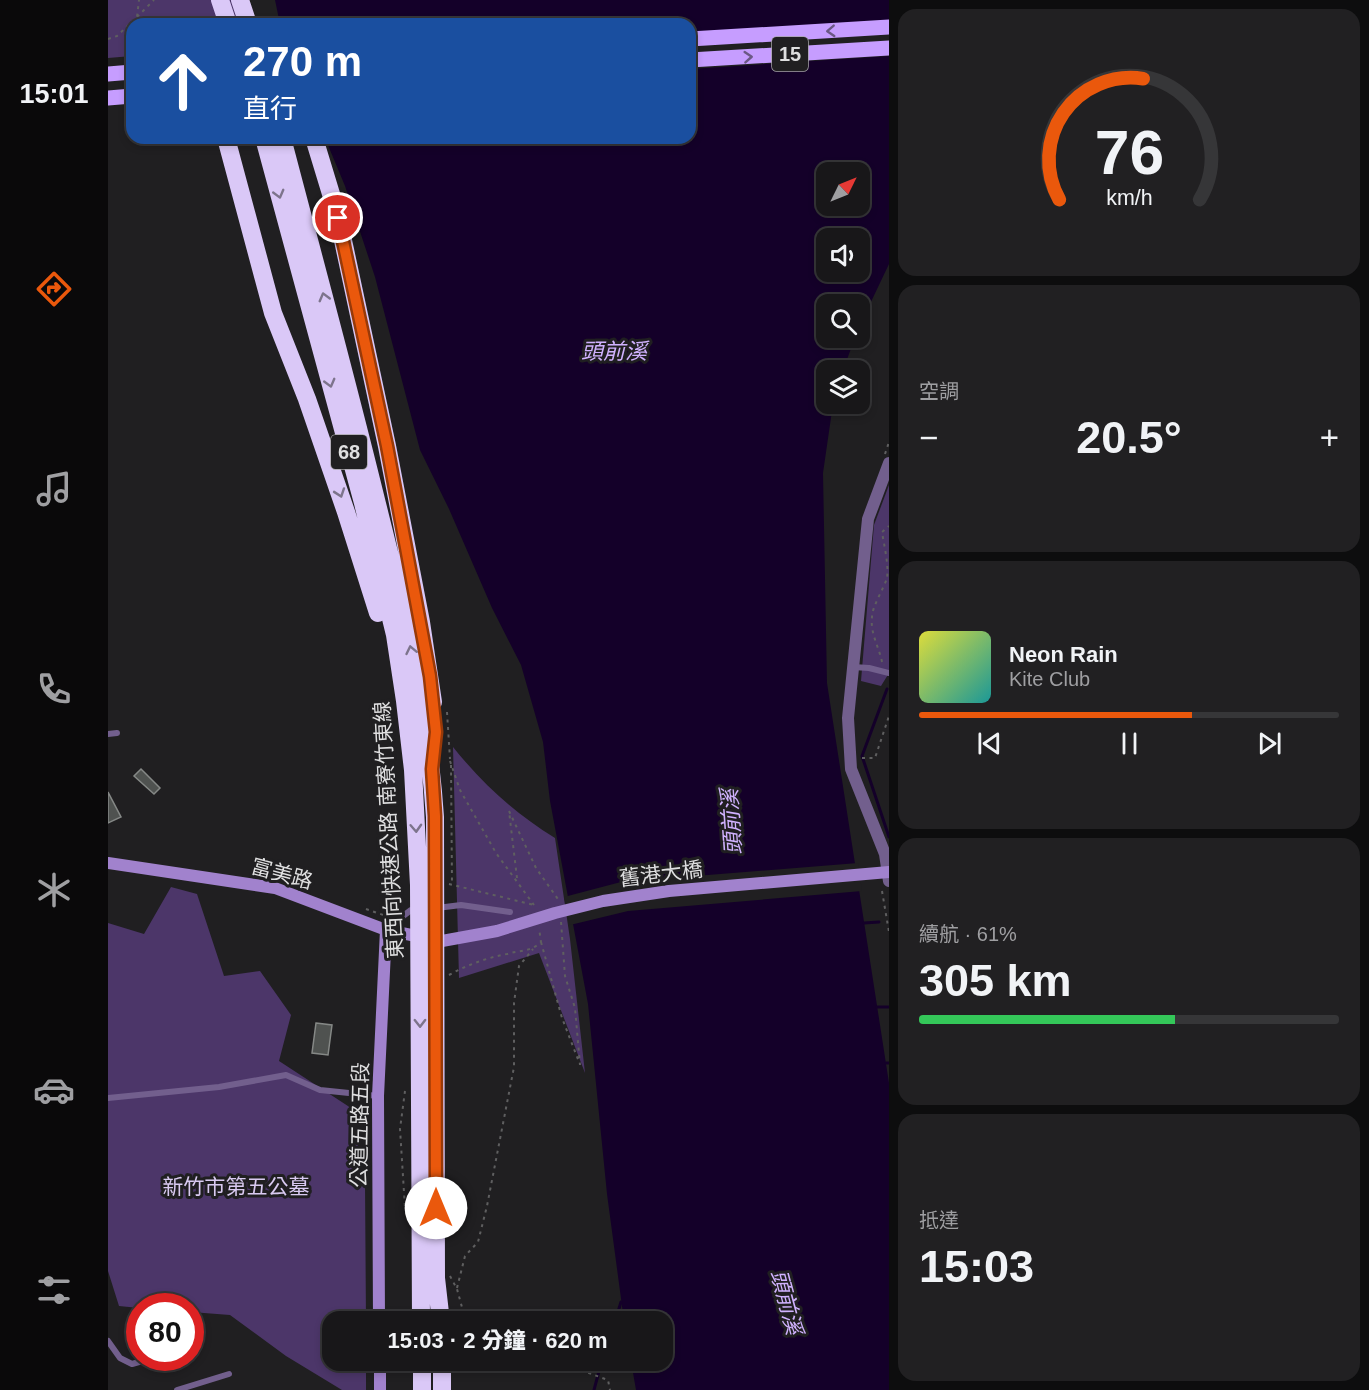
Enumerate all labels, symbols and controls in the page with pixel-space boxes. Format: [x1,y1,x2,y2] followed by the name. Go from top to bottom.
[826,24,835,37] one-way arrow
[772,37,808,71] road number: 15
[243,38,362,85] text: 270 m
[144,42,222,120] icon: ahead
[744,50,753,63] one-way arrow
[19,79,89,109] text: 15:01
[243,94,297,124] text: 直行
[1094,118,1164,187] text: 76
[816,162,870,216] north arrow
[816,162,870,414] map controls
[1106,186,1152,210] text: km/h
[272,189,284,199] one-way arrow
[312,192,363,243] pin
[321,201,354,234] icon: arrive
[816,228,870,282] button: sound
[33,268,75,310] icon: directions
[319,292,331,303] one-way arrow
[816,294,870,348] button: search
[581,339,650,364] water label: 頭前溪
[816,360,870,414] button: layers
[323,377,336,387] one-way arrow
[919,380,959,402] text: 空調
[1076,412,1182,463] text: 20.5°
[919,419,938,456] text: −
[1320,419,1339,456] text: +
[331,435,367,469] road number: 68
[33,468,75,510] icon: music
[332,487,345,498] one-way arrow
[1009,642,1118,667] text: Neon Rain
[406,645,419,655] one-way arrow
[33,668,75,710] icon: phone
[1009,668,1090,690] text: Kite Club
[370,701,407,959] street label: 東西向快速公路 南寮竹東線
[973,727,1006,760] icon: previous
[1113,727,1146,760] icon: pause
[1253,727,1286,760] icon: next
[717,785,746,856] water label: 頭前溪
[409,824,422,833] one-way arrow
[249,854,316,893] street label: 富美路
[618,857,704,890] street label: 舊港大橋
[33,869,75,911] icon: climate
[919,923,1017,945] text: 續航 · 61%
[919,955,1072,1006] text: 305 km
[414,1019,426,1028] one-way arrow
[347,1062,372,1188] street label: 公道五路五段
[33,1069,75,1111] icon: car
[163,1175,310,1198] park label: 新竹市第五公墓
[404,1176,468,1240] position arrow
[919,1209,959,1231] text: 抵達
[919,1241,1034,1292] text: 15:03
[766,1267,808,1340] water label: 頭前溪
[33,1269,75,1311] icon: filters
[126,1293,204,1371] speed limit sign: 80
[387,1328,608,1353] text: 15:03 · 2 分鐘 · 620 m

